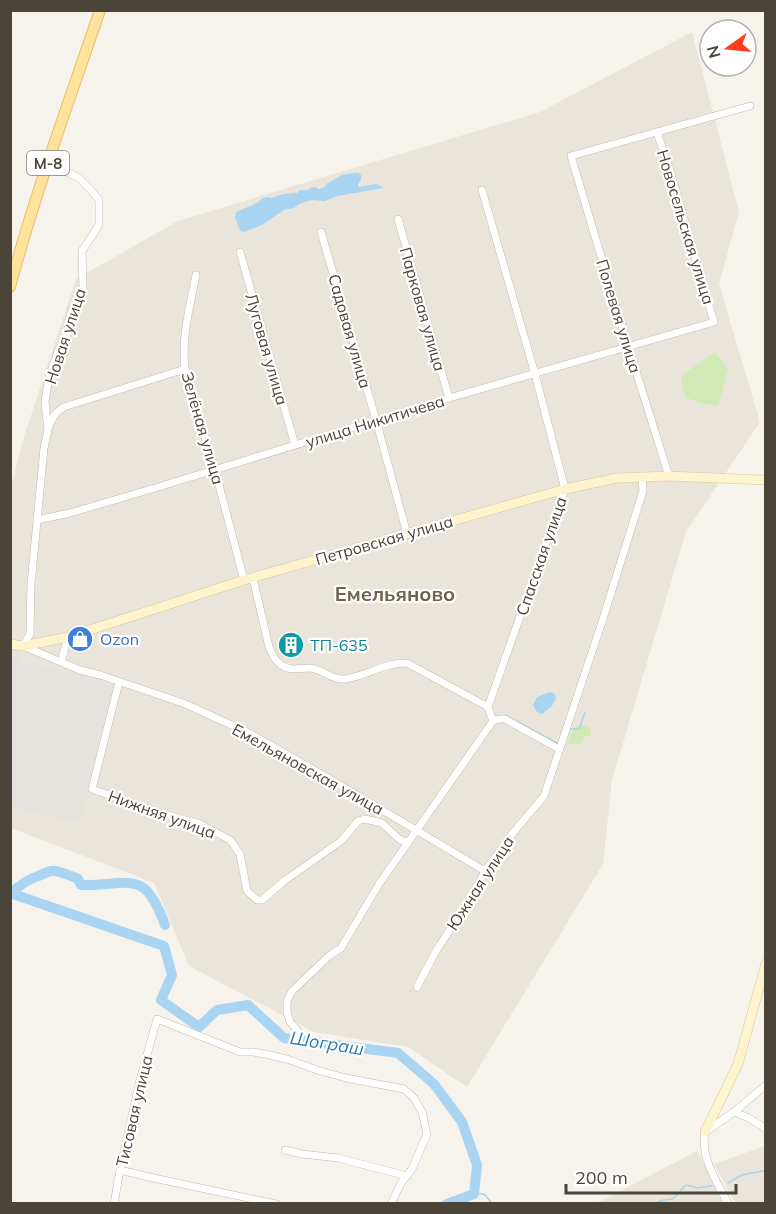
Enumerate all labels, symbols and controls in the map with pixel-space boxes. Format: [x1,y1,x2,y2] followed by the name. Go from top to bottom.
[698,18,758,78] north arrow
[702,43,725,60] text: N
[653,147,719,307] street label: Новосельская улица
[27,151,69,175] road number: М-8
[396,245,450,373] street label: Парковая улица
[592,257,646,375] street label: Полевая улица
[324,272,376,390] street label: Садовая улица
[40,285,90,387] street label: Новая улица
[241,291,293,407] street label: Луговая улица
[177,369,229,487] street label: Зелёная улица
[303,390,447,452] street label: улица Никитичева
[511,494,571,618] street label: Спасская улица
[313,511,455,569] street label: Петровская улица
[335,581,455,606] district label: Емельяново
[65,624,95,654] shop icon: Ozon
[100,629,139,649] place label: Ozon
[276,630,306,660] building icon: ТП-635
[310,635,368,655] place label: ТП-635
[229,719,387,819] street label: Емельяновская улица
[106,785,218,843] street label: Нижняя улица
[442,832,518,934] street label: Южная улица
[288,1026,366,1060] water label: Шограш
[111,1053,157,1169] street label: Тисовая улица
[566,1157,736,1195] scale bar
[575,1166,628,1189] text: 200 m

